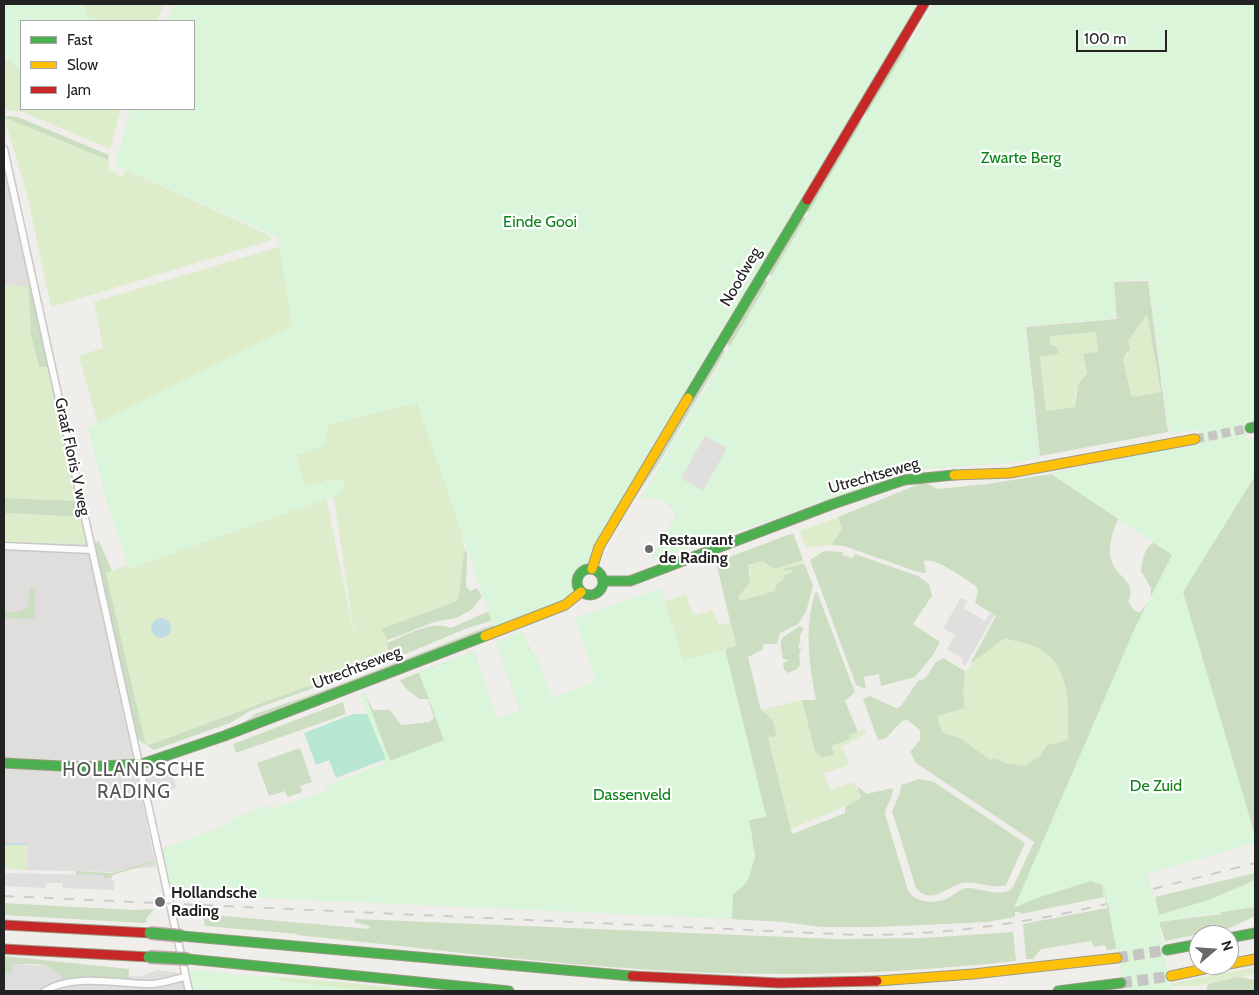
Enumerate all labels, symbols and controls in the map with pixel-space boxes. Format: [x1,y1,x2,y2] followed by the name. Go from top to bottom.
[20,20,195,110] legend
[1079,20,1170,52] scale bar
[1084,30,1126,48] text: 100 m
[67,31,92,49] text: Fast
[67,56,98,74] text: Slow
[67,81,91,99] text: Jam
[981,148,1061,168] park label: Zwarte Berg
[503,212,577,232] park label: Einde Gooi
[716,244,766,310] street label: Noodweg
[50,396,94,518] street label: Graaf Floris V weg
[826,454,922,498] street label: Utrechtseweg
[659,530,733,568] place label: Restaurant de Rading
[643,543,655,555] marker: Restaurant de Rading
[310,642,404,694] street label: Utrechtseweg
[61,759,207,803] district label: HOLLANDSCHE RADING
[1130,776,1182,796] park label: De Zuid
[593,785,671,805] park label: Dassenveld
[171,883,257,921] place label: Hollandsche Rading
[153,895,167,909] marker: Hollandsche Rading
[1189,925,1239,975] north arrow
[1217,938,1237,953] text: N

